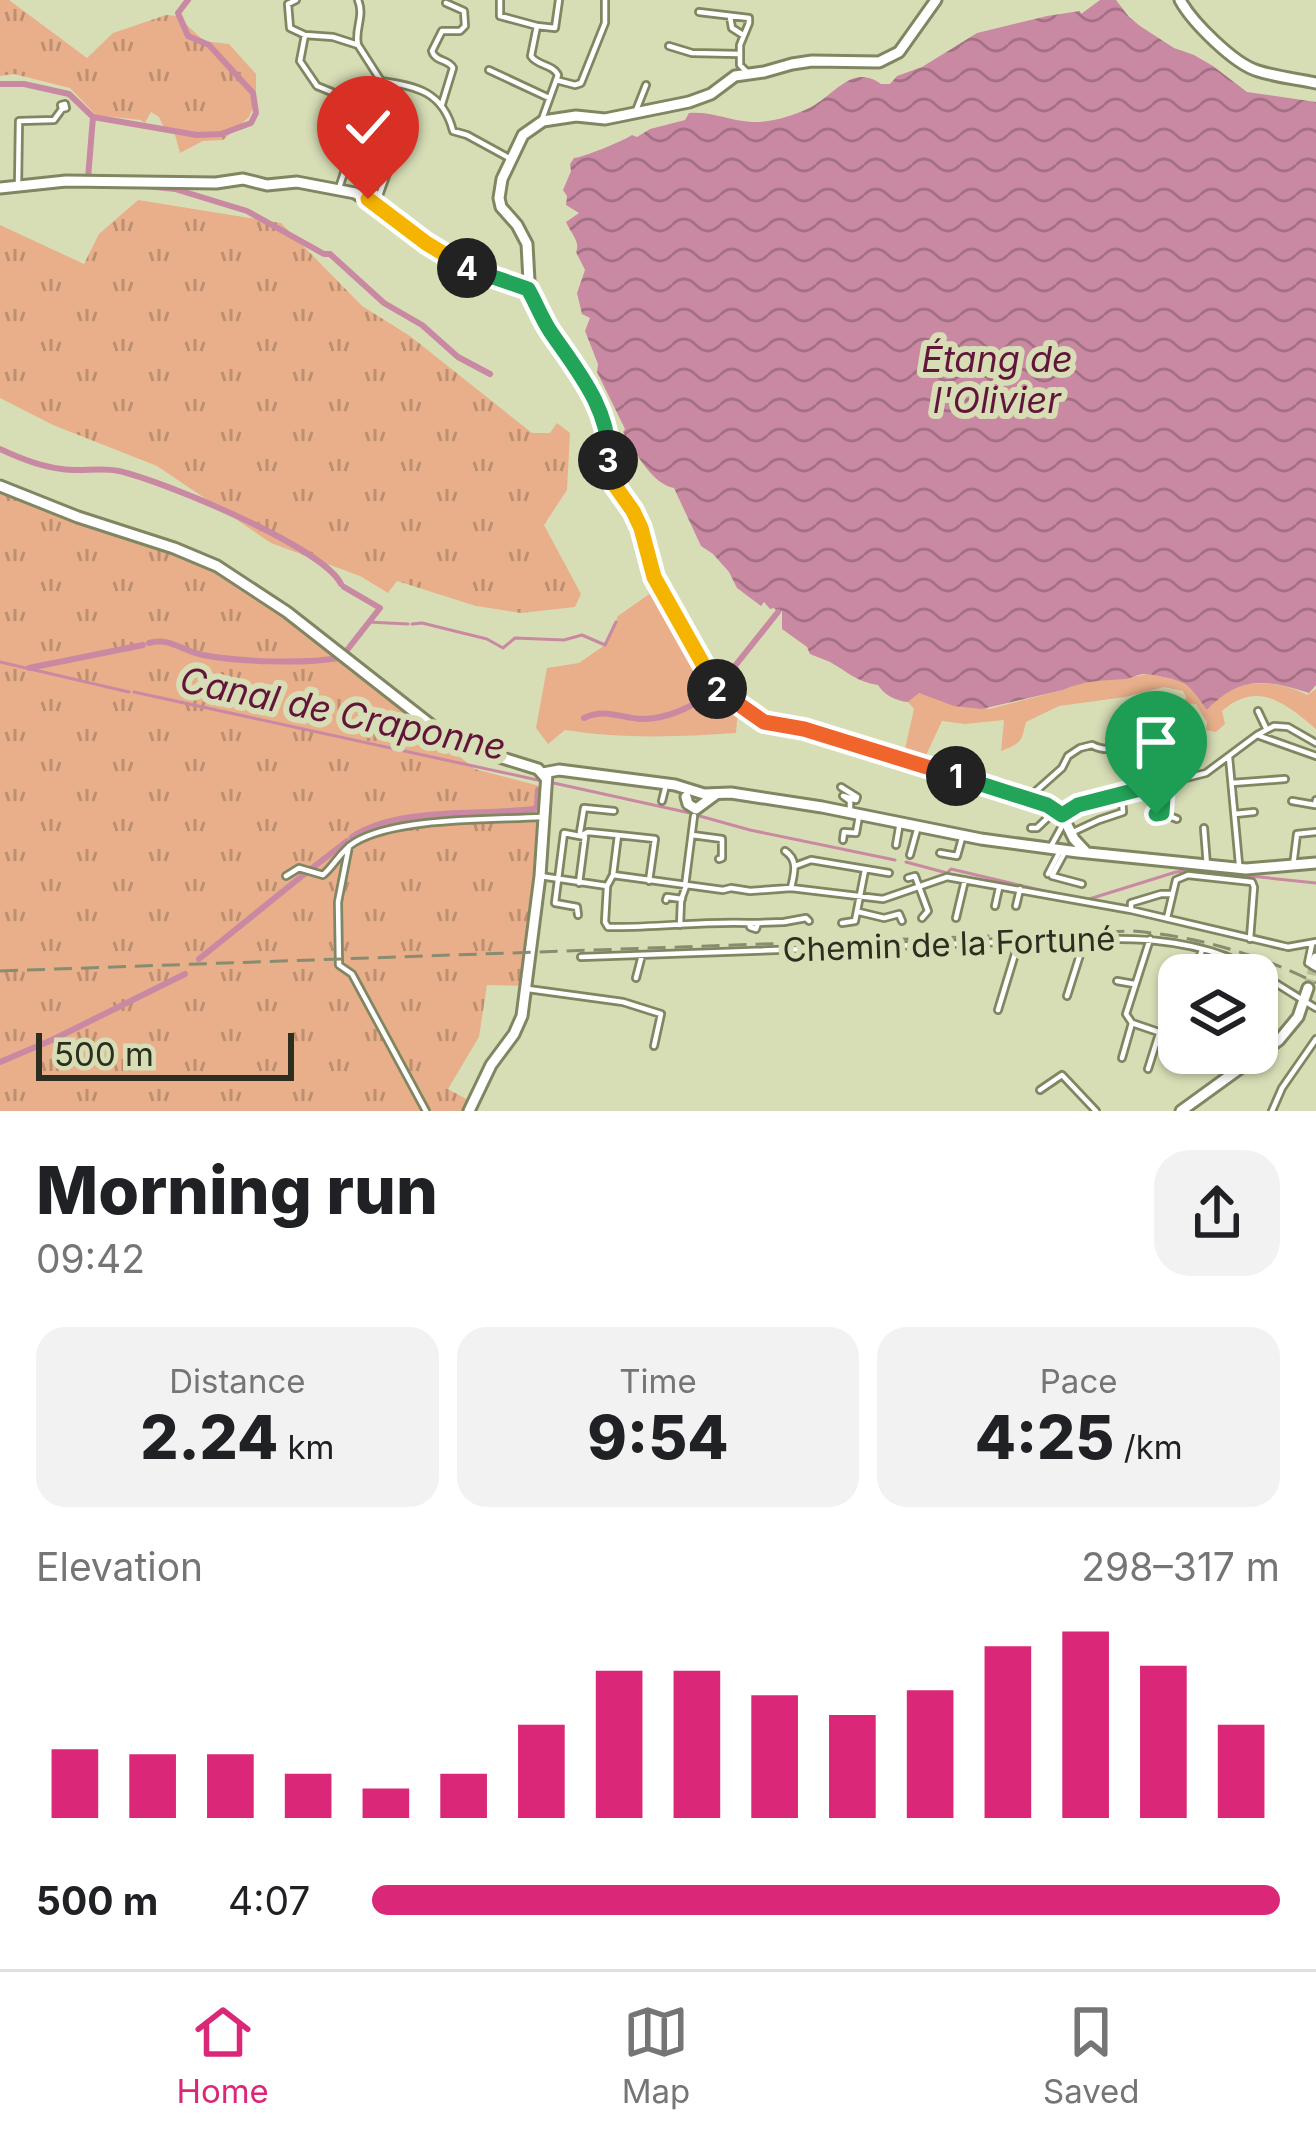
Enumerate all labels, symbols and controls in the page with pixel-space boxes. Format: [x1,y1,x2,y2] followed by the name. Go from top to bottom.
[317,76,419,199] pin
[335,94,401,160] icon: check
[437,238,497,298] pin: 4
[456,248,478,288] text: 4
[921,337,1073,422] water label: Étang de l'Olivier
[578,430,638,490] pin: 3
[597,440,619,480] text: 3
[176,657,510,769] water label: Canal de Craponne
[687,659,747,719] pin: 2
[707,669,727,709] text: 2
[1105,691,1207,814] pin
[1123,709,1189,775] icon: arrive
[926,746,986,806] pin: 1
[949,756,963,796] text: 1
[782,918,1116,970] street label: Chemin de la Fortuné
[1158,954,1278,1074] map controls
[1158,954,1278,1074] button: layers
[36,1027,294,1080] scale bar
[54,1034,154,1074] text: 500 m
[36,1150,438,1230] text: Morning run
[1154,1150,1280,1276] button: share
[36,1235,145,1282] text: 09:42
[169,1361,305,1401] text: Distance
[619,1361,697,1401] text: Time
[1040,1361,1118,1401] text: Pace
[140,1401,278,1473] text: 2.24
[587,1401,729,1473] text: 9:54
[975,1401,1114,1473] text: 4:25
[278,1427,335,1467] text: km
[1114,1427,1183,1467] text: /km
[36,1543,203,1590] text: Elevation
[1081,1543,1280,1590] text: 298–317 m
[36,1877,158,1924] text: 500 m
[228,1877,310,1924] text: 4:07
[176,1999,269,2111] tab: Home
[622,1999,690,2111] tab: Map
[1043,1999,1140,2111] tab: Saved

